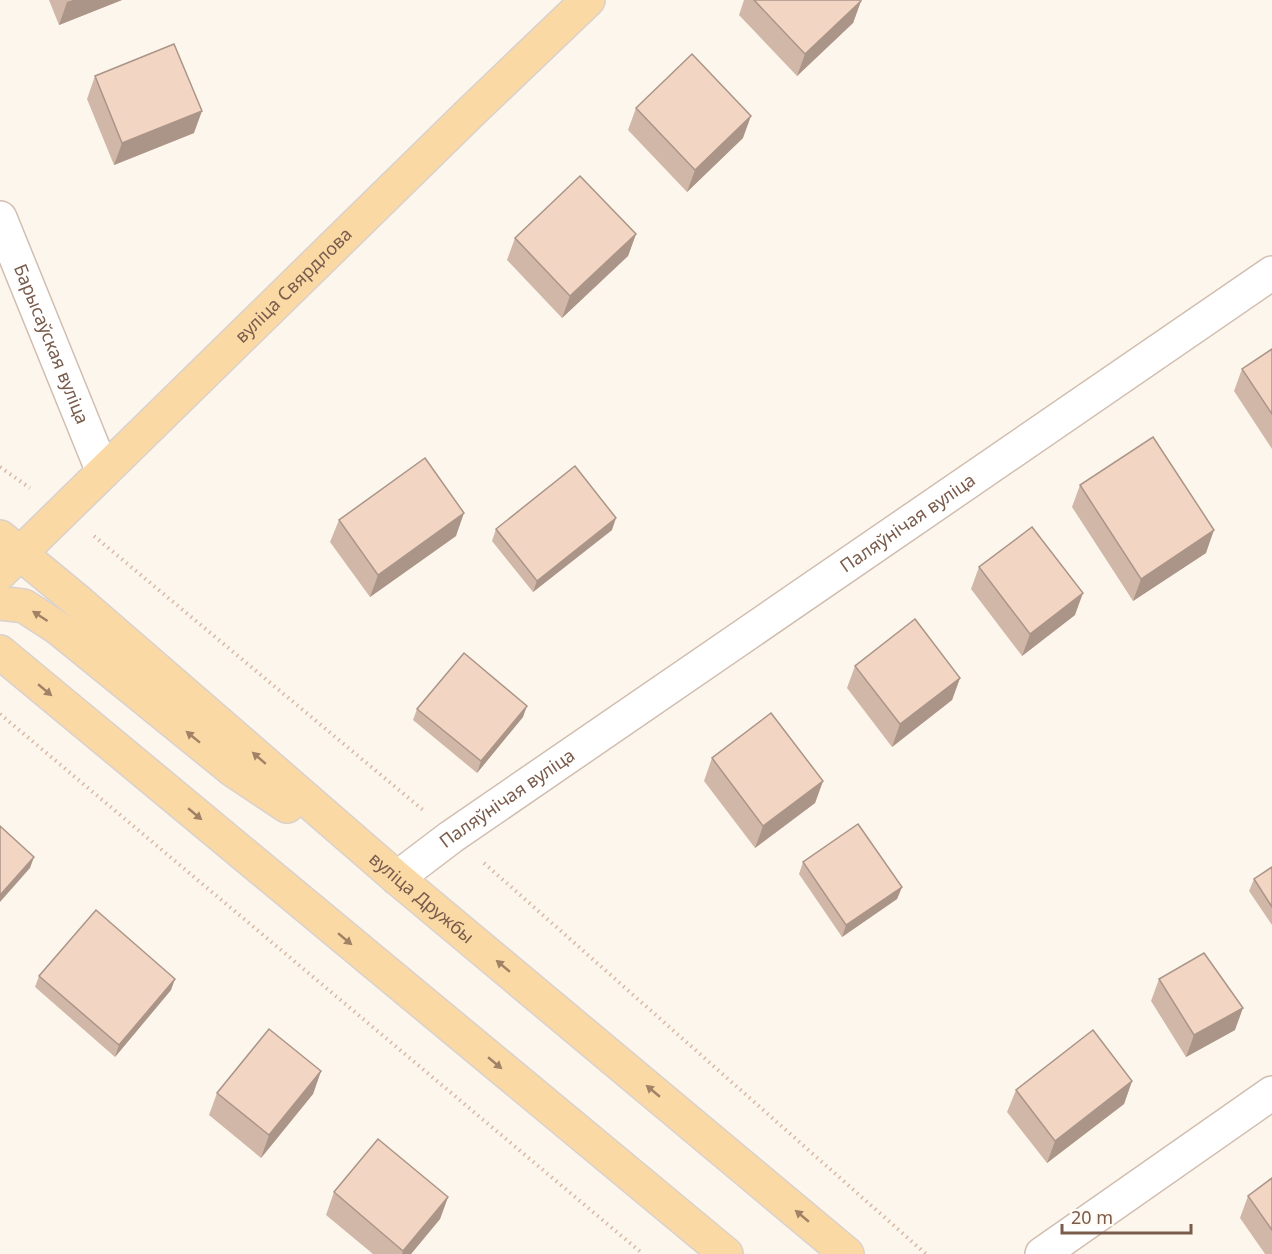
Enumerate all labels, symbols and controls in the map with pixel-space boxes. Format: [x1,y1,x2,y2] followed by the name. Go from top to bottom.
[229,222,357,348] street label: вуліца Свярдлова
[9,260,95,427] street label: Барысаўская вуліца
[835,467,980,577] street label: Паляўнічая вуліца
[32,611,48,622] one-way arrow
[37,683,53,696] one-way arrow
[185,731,201,744] one-way arrow
[434,743,579,853] street label: Паляўнічая вуліца
[252,752,267,765] one-way arrow
[187,807,202,820] one-way arrow
[365,846,479,948] street label: вуліца Дружбы
[337,932,353,945] one-way arrow
[495,960,511,973] one-way arrow
[488,1056,503,1069] one-way arrow
[645,1085,661,1098] one-way arrow
[1062,1197,1191,1235] scale bar
[1071,1205,1113,1229] text: 20 m
[794,1210,810,1223] one-way arrow

